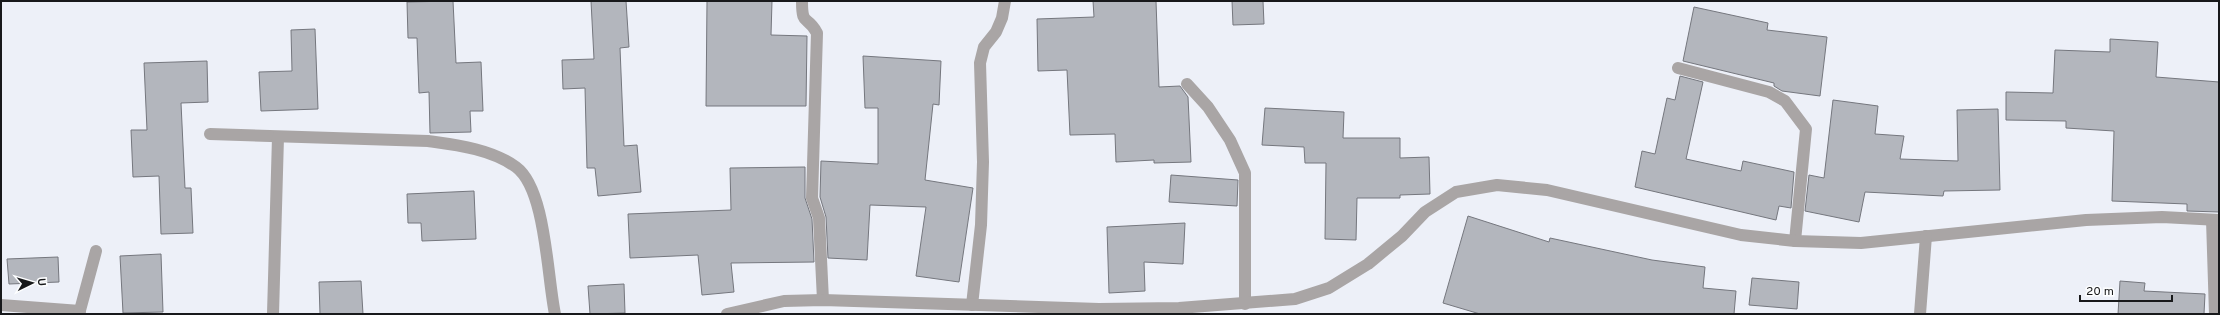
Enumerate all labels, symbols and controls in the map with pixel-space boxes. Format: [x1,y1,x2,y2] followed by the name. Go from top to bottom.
[12,263,52,303] north arrow
[2080,277,2172,303] scale bar
[34,278,48,287] text: U
[2086,284,2114,300] text: 20 m

